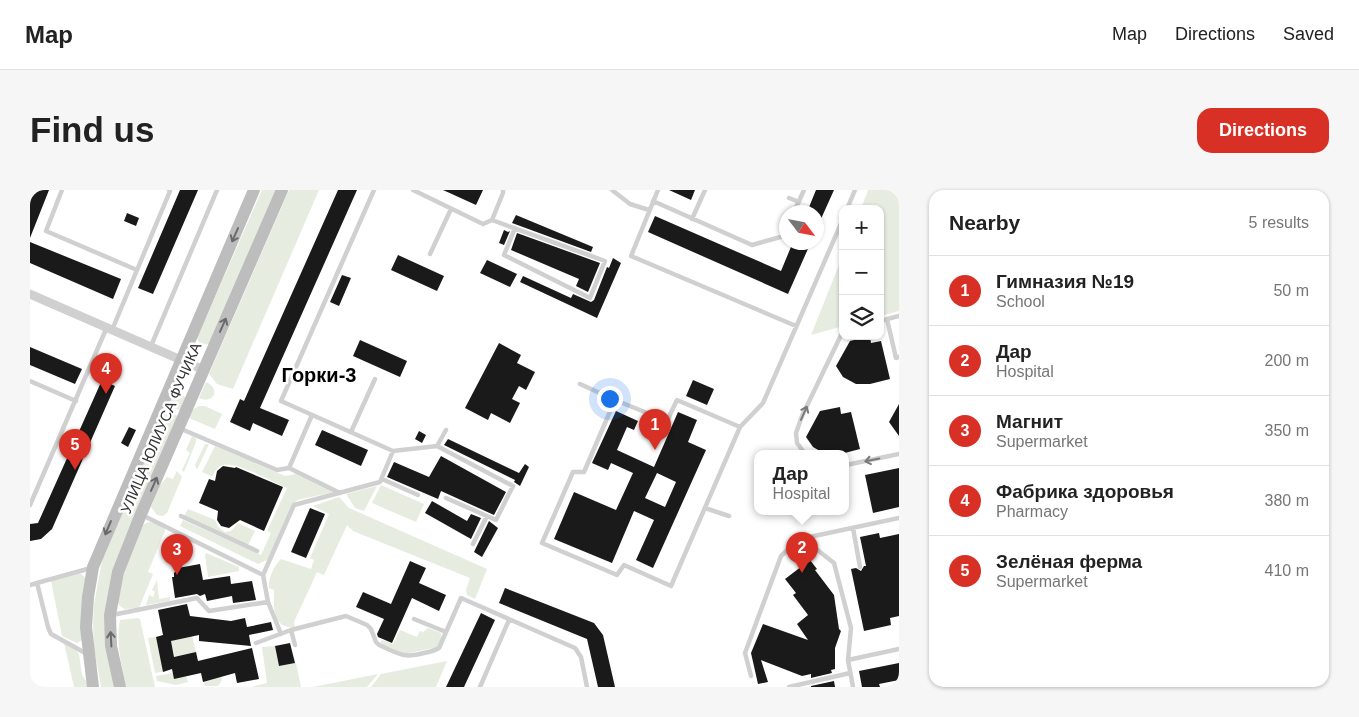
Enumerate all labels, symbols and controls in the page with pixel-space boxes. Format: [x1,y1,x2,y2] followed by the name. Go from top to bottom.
[25,21,73,48] text: Map
[1112,24,1147,44] text: Map
[1175,24,1255,44] text: Directions
[1283,24,1334,44] text: Saved
[1197,108,1329,153] button: Directions
[30,110,154,149] text: Find us
[779,205,824,250] north arrow
[839,205,884,340] map controls
[839,205,884,250] button: +
[949,211,1020,234] text: Nearby
[1249,214,1309,231] text: 5 results
[230,227,239,242] one-way arrow
[839,250,884,295] button: −
[996,271,1134,292] text: Гимназия №19
[961,282,969,299] text: 1
[1273,282,1309,299] text: 50 m
[996,293,1045,310] text: School
[839,295,884,340] button: layers
[219,318,229,333] one-way arrow
[117,340,204,516] street label: УЛИЦА ЮЛИУСА ФУЧИКА
[996,341,1032,362] text: Дар
[961,352,969,369] text: 2
[1265,352,1309,369] text: 200 m
[90,353,122,394] pin: 4
[996,363,1054,380] text: Hospital
[282,364,356,386] district label: Горки-3
[597,386,623,412] your location
[800,406,810,421] one-way arrow
[639,409,671,450] pin: 1
[996,411,1063,432] text: Магнит
[961,422,969,439] text: 3
[1265,422,1309,439] text: 350 m
[59,429,91,470] pin: 5
[996,433,1088,450] text: Supermarket
[754,450,849,515] popup
[865,456,881,465] one-way arrow
[773,463,808,484] text: Дар
[149,477,159,492] one-way arrow
[996,481,1174,502] text: Фабрика здоровья
[773,485,830,502] text: Hospital
[961,492,969,509] text: 4
[1265,492,1309,509] text: 380 m
[996,503,1068,520] text: Pharmacy
[103,520,112,535] one-way arrow
[786,532,818,573] pin: 2
[161,534,193,575] pin: 3
[996,551,1142,572] text: Зелёная ферма
[961,562,969,579] text: 5
[1265,562,1309,579] text: 410 m
[996,573,1088,590] text: Supermarket
[107,631,116,647] one-way arrow

